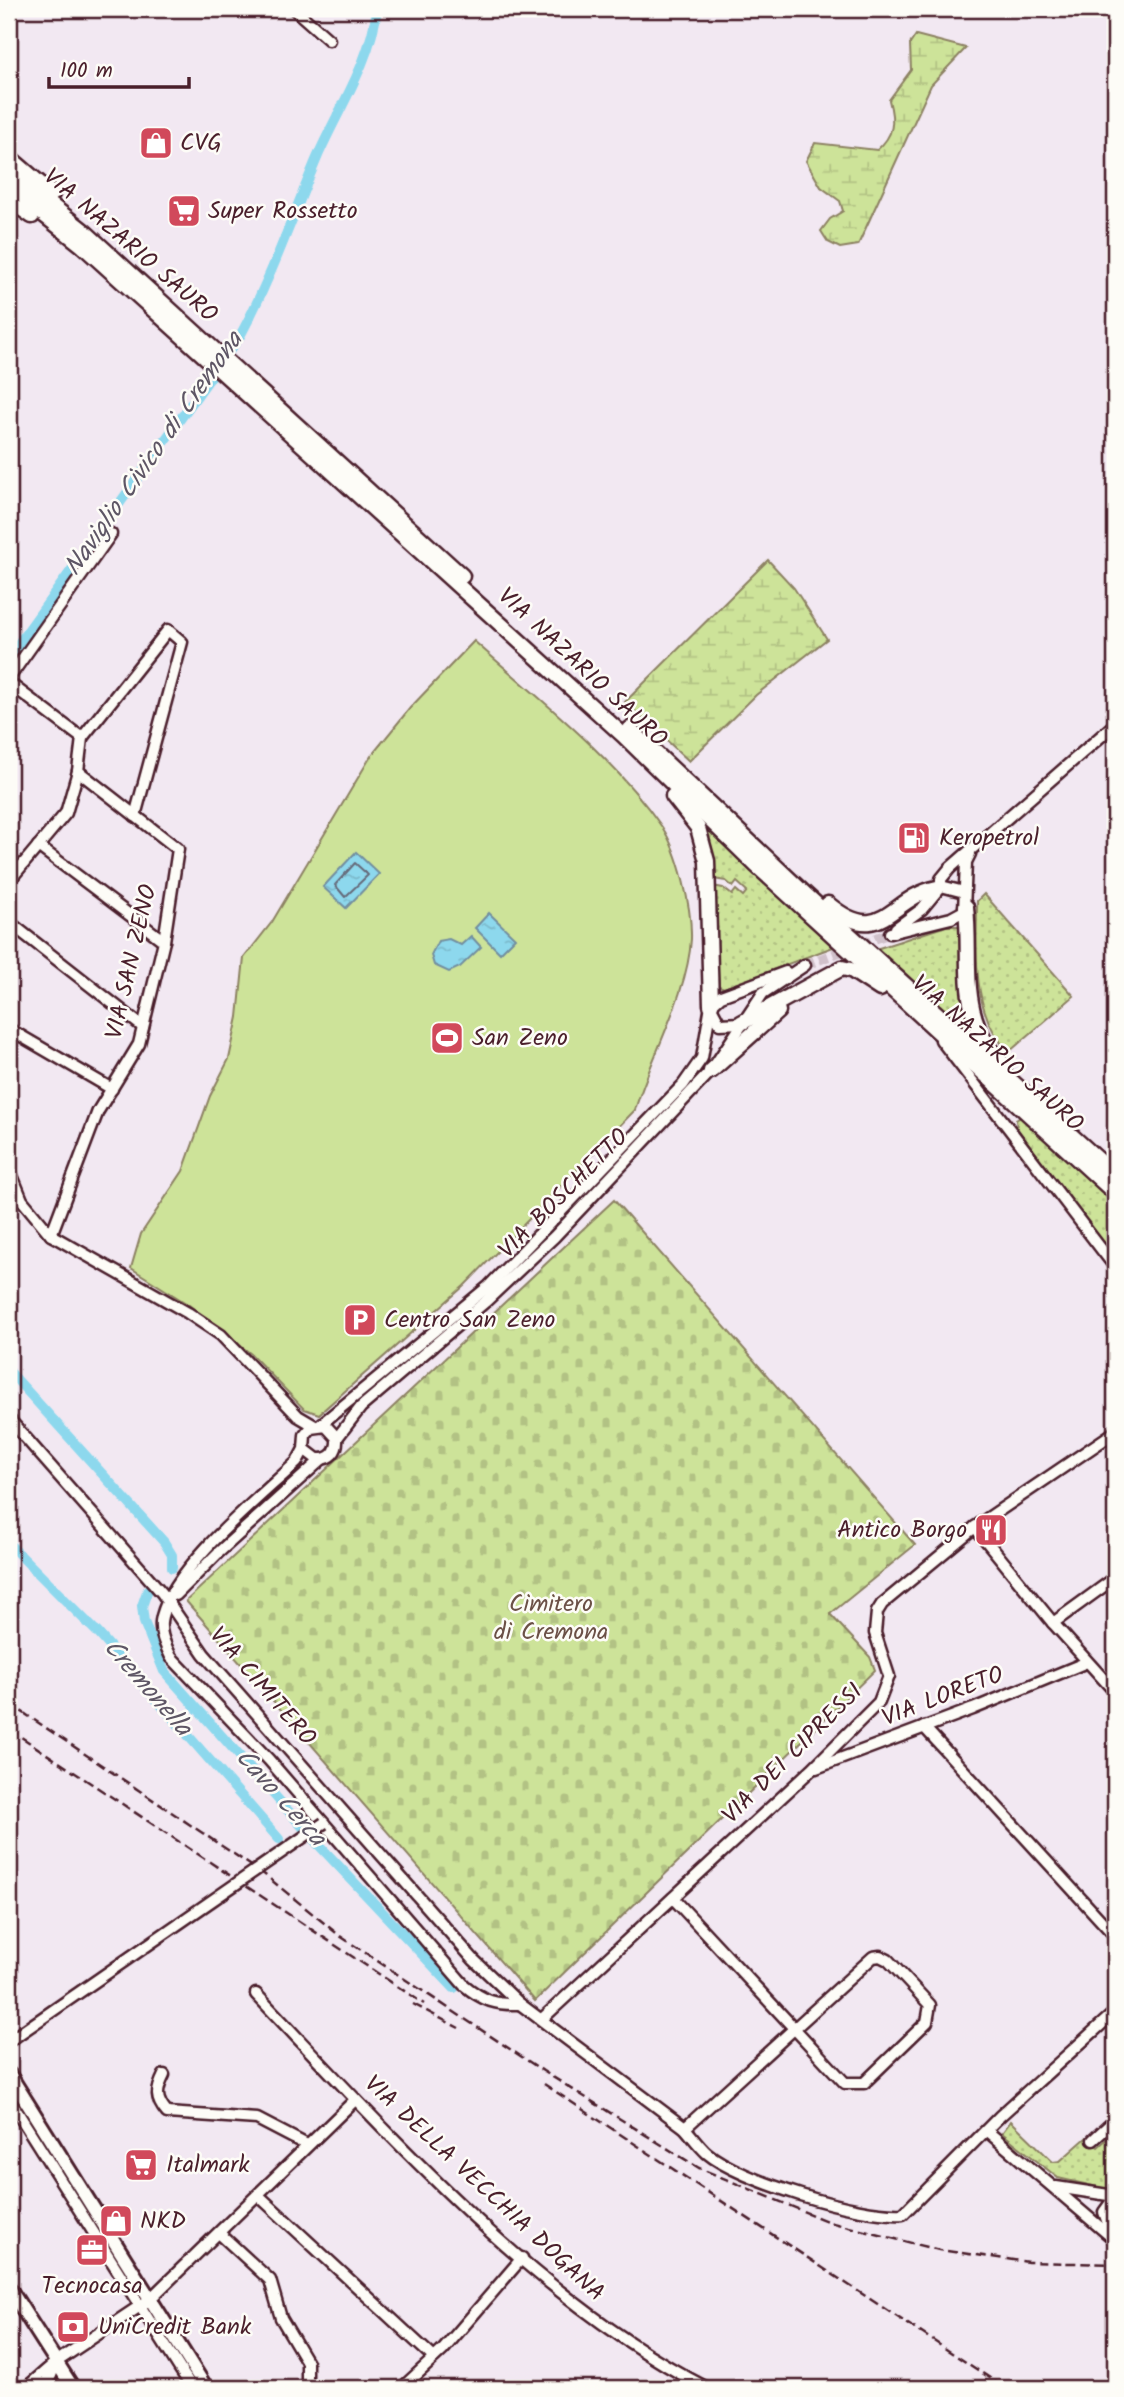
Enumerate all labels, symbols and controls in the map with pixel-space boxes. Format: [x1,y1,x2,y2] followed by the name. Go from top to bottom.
[49,46,189,90] scale bar
[60,55,113,88] text: 100 m
[137,124,175,162] shop icon: CVG
[180,124,222,163] place label: CVG
[34,159,226,333] street label: VIA NAZARIO SAURO
[165,192,203,230] supermarket icon: Super Rossetto
[208,192,358,231] place label: Super Rossetto
[53,321,256,585] water label: Naviglio Civico di Cremona
[488,578,676,758] street label: VIA NAZARIO SAURO
[895,819,933,857] fuel station icon: Keropetrol
[939,819,1039,858] place label: Keropetrol
[95,881,169,1043] street label: VIA SAN ZENO
[902,966,1092,1143] street label: VIA NAZARIO SAURO
[428,1019,466,1057] sports icon: San Zeno
[472,1019,568,1058] place label: San Zeno
[489,1119,639,1269] street label: VIA BOSCHETTO
[341,1301,379,1339] parking icon: Centro San Zeno
[384,1301,556,1340] place label: Centro San Zeno
[837,1511,967,1550] place label: Antico Borgo
[972,1511,1010,1549] restaurant icon: Antico Borgo
[494,1585,608,1652] park label: Cimitero di Cremona
[199,1618,326,1756] street label: VIA CIMITERO
[92,1629,203,1748] water label: Cremonella
[876,1656,1010,1738] street label: VIA LORETO
[713,1674,873,1834] street label: VIA DEI CIPRESSI
[224,1739,337,1858] water label: Cavo Cerca
[354,2066,614,2312] street label: VIA DELLA VECCHIA DOGANA
[122,2146,160,2184] supermarket icon: Italmark
[166,2146,250,2185] place label: Italmark
[97,2202,135,2240] shop icon: NKD
[140,2202,186,2241] place label: NKD
[73,2231,111,2269] office icon: Tecnocasa
[41,2267,143,2306] place label: Tecnocasa
[54,2308,92,2346] bank icon: UniCredit Bank
[98,2308,252,2347] place label: UniCredit Bank

